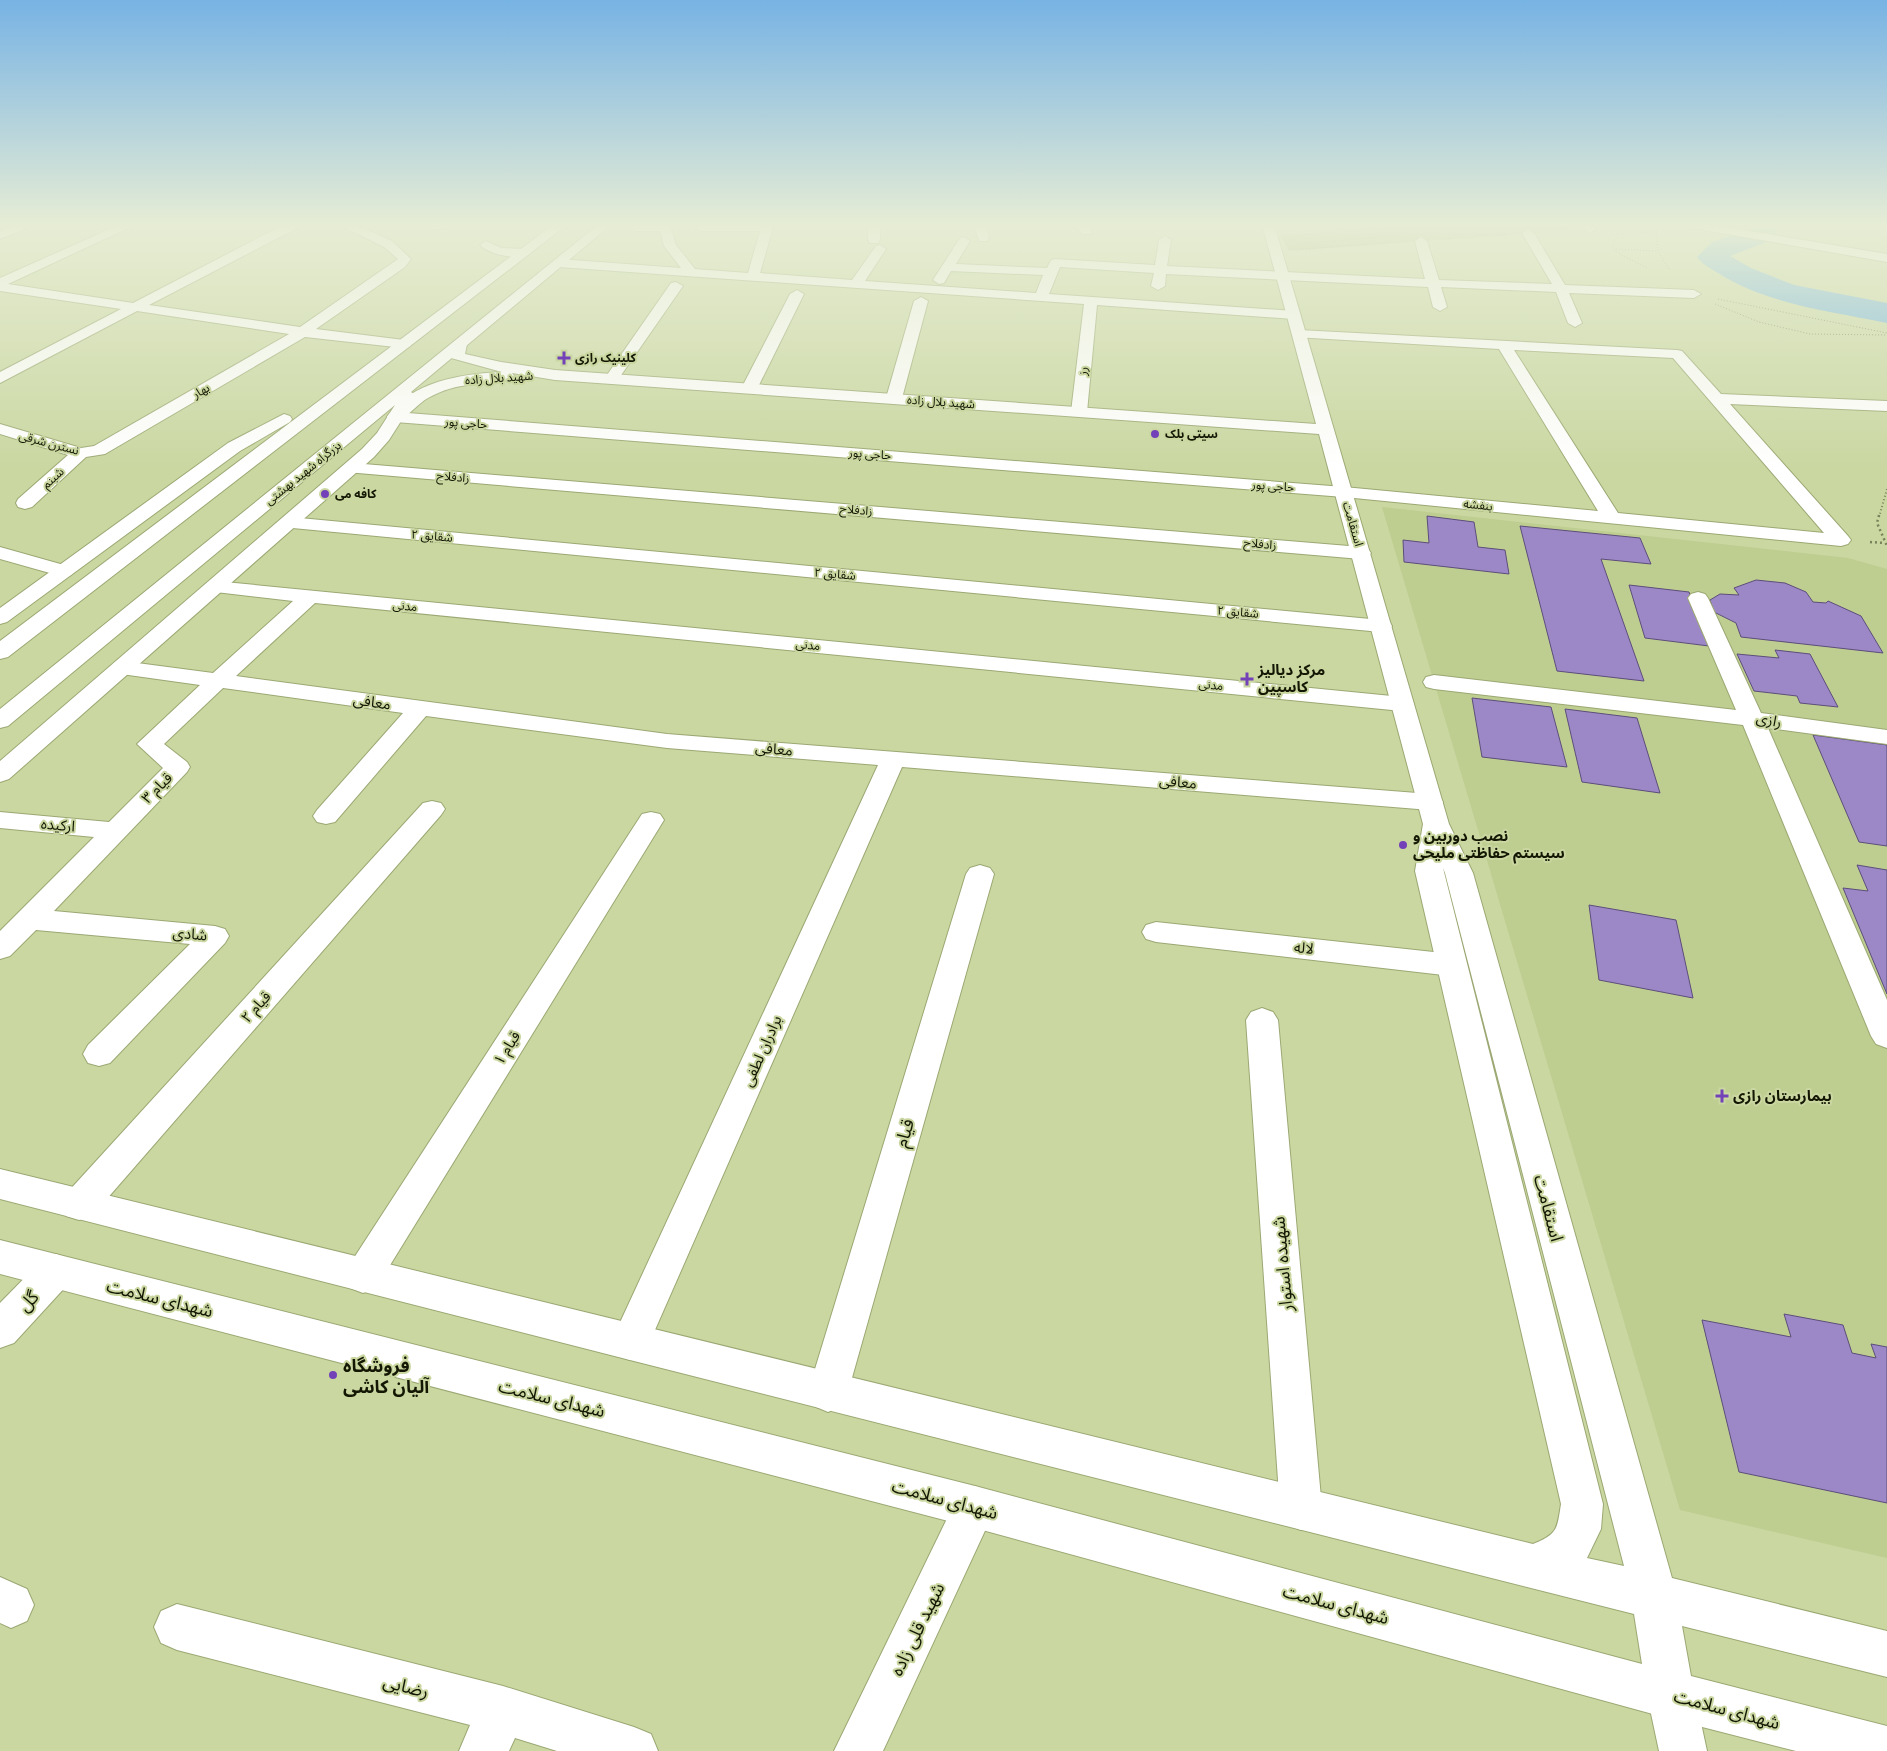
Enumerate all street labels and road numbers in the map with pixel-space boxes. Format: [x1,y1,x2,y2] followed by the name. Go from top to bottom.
[1075,366,1090,377] street label: رز
[465,369,533,387] street label: شهید بلال زاده
[189,381,212,402] street label: بهار
[907,393,975,411] street label: شهید بلال زاده
[443,414,488,433] street label: حاجی پور
[17,428,81,458] street label: نسترن شرقی
[262,438,344,508] street label: بزرگراه شهید بهشتی
[847,445,892,464] street label: حاجی پور
[39,465,68,493] street label: شبنم
[436,469,470,487] street label: زادفلاح
[1250,477,1295,496] street label: حاجی پور
[1463,497,1493,514] street label: بنفشه
[1340,500,1366,548] street label: استقامت
[839,502,873,520] street label: زادفلاح
[410,527,453,546] street label: شقایق ۲
[1243,536,1277,554] street label: زادفلاح
[813,565,856,584] street label: شقایق ۲
[392,598,418,614] street label: مدنی
[1216,603,1259,622] street label: شقایق ۲
[795,637,821,653] street label: مدنی
[1198,677,1224,693] street label: مدنی
[352,690,392,714] street label: معافی
[1755,709,1783,731] street label: رازی
[754,738,794,760] street label: معافی
[138,769,178,808] street label: قیام ۳
[1158,771,1198,793] street label: معافی
[40,815,76,835] street label: ارکیده
[172,924,208,944] street label: شادی
[1293,938,1315,958] street label: لاله
[237,987,276,1028] street label: قیام ۲
[738,1013,786,1089] street label: برادران لطفی
[490,1028,526,1069] street label: قیام ۱
[890,1116,922,1151] street label: قیام
[1530,1172,1568,1244] street label: استقامت
[1267,1215,1298,1313] street label: شهیده استوار
[104,1275,215,1322] street label: شهدای سلامت
[13,1286,44,1316] street label: گل
[496,1375,607,1422] street label: شهدای سلامت
[889,1475,1000,1524] street label: شهدای سلامت
[885,1579,949,1679] street label: شهید قلی زاده
[1280,1580,1391,1629] street label: شهدای سلامت
[381,1670,431,1703] street label: رضایی
[1671,1685,1782,1734] street label: شهدای سلامت

